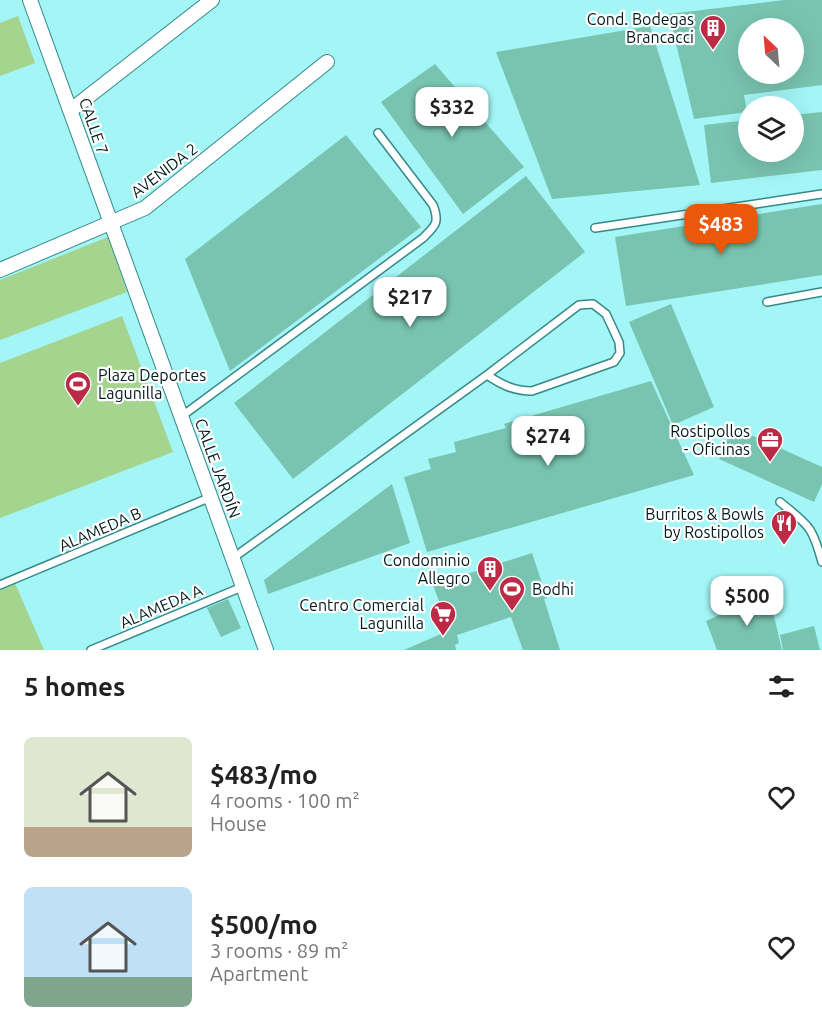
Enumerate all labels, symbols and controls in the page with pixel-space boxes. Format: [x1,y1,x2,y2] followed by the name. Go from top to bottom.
[587,10,694,46] place label: Cond. Bodegas Brancacci
[698,13,728,51] building icon: Cond. Bodegas Brancacci
[738,18,804,84] north arrow
[738,18,804,162] map controls
[416,87,488,138] pin: $332
[76,95,112,157] street label: CALLE 7
[429,95,475,118] text: $332
[738,96,804,162] button: layers
[127,139,201,201] street label: AVENIDA 2
[685,204,757,255] pin: $483
[698,212,744,235] text: $483
[374,277,446,328] pin: $217
[387,285,433,308] text: $217
[98,366,206,402] place label: Plaza Deportes Lagunilla
[63,369,93,407] sports icon: Plaza Deportes Lagunilla
[192,415,246,520] street label: CALLE JARDÍN
[512,416,584,467] pin: $274
[670,422,750,458] place label: Rostipollos - Oficinas
[525,424,571,447] text: $274
[755,425,785,463] office icon: Rostipollos - Oficinas
[56,504,144,554] street label: ALAMEDA B
[645,505,764,541] place label: Burritos & Bowls by Rostipollos
[769,508,799,546] restaurant icon: Burritos & Bowls by Rostipollos
[383,551,470,587] place label: Condominio Allegro
[475,554,505,592] building icon: Condominio Allegro
[497,574,527,612] sports icon: Bodhi
[711,576,783,627] pin: $500
[117,580,206,631] street label: ALAMEDA A
[532,580,574,598] place label: Bodhi
[724,584,770,607] text: $500
[299,596,424,632] place label: Centro Comercial Lagunilla
[428,599,458,637] supermarket icon: Centro Comercial Lagunilla
[765,670,798,703] icon: filters
[24,672,125,701] text: 5 homes
[210,760,318,789] text: $483/mo
[72,761,144,833] icon: home
[765,781,798,814] icon: heart
[210,789,360,812] text: 4 rooms · 100 m²
[210,812,267,835] text: House
[210,910,318,939] text: $500/mo
[72,911,144,983] icon: home
[765,931,798,964] icon: heart
[210,939,348,962] text: 3 rooms · 89 m²
[210,962,308,985] text: Apartment

